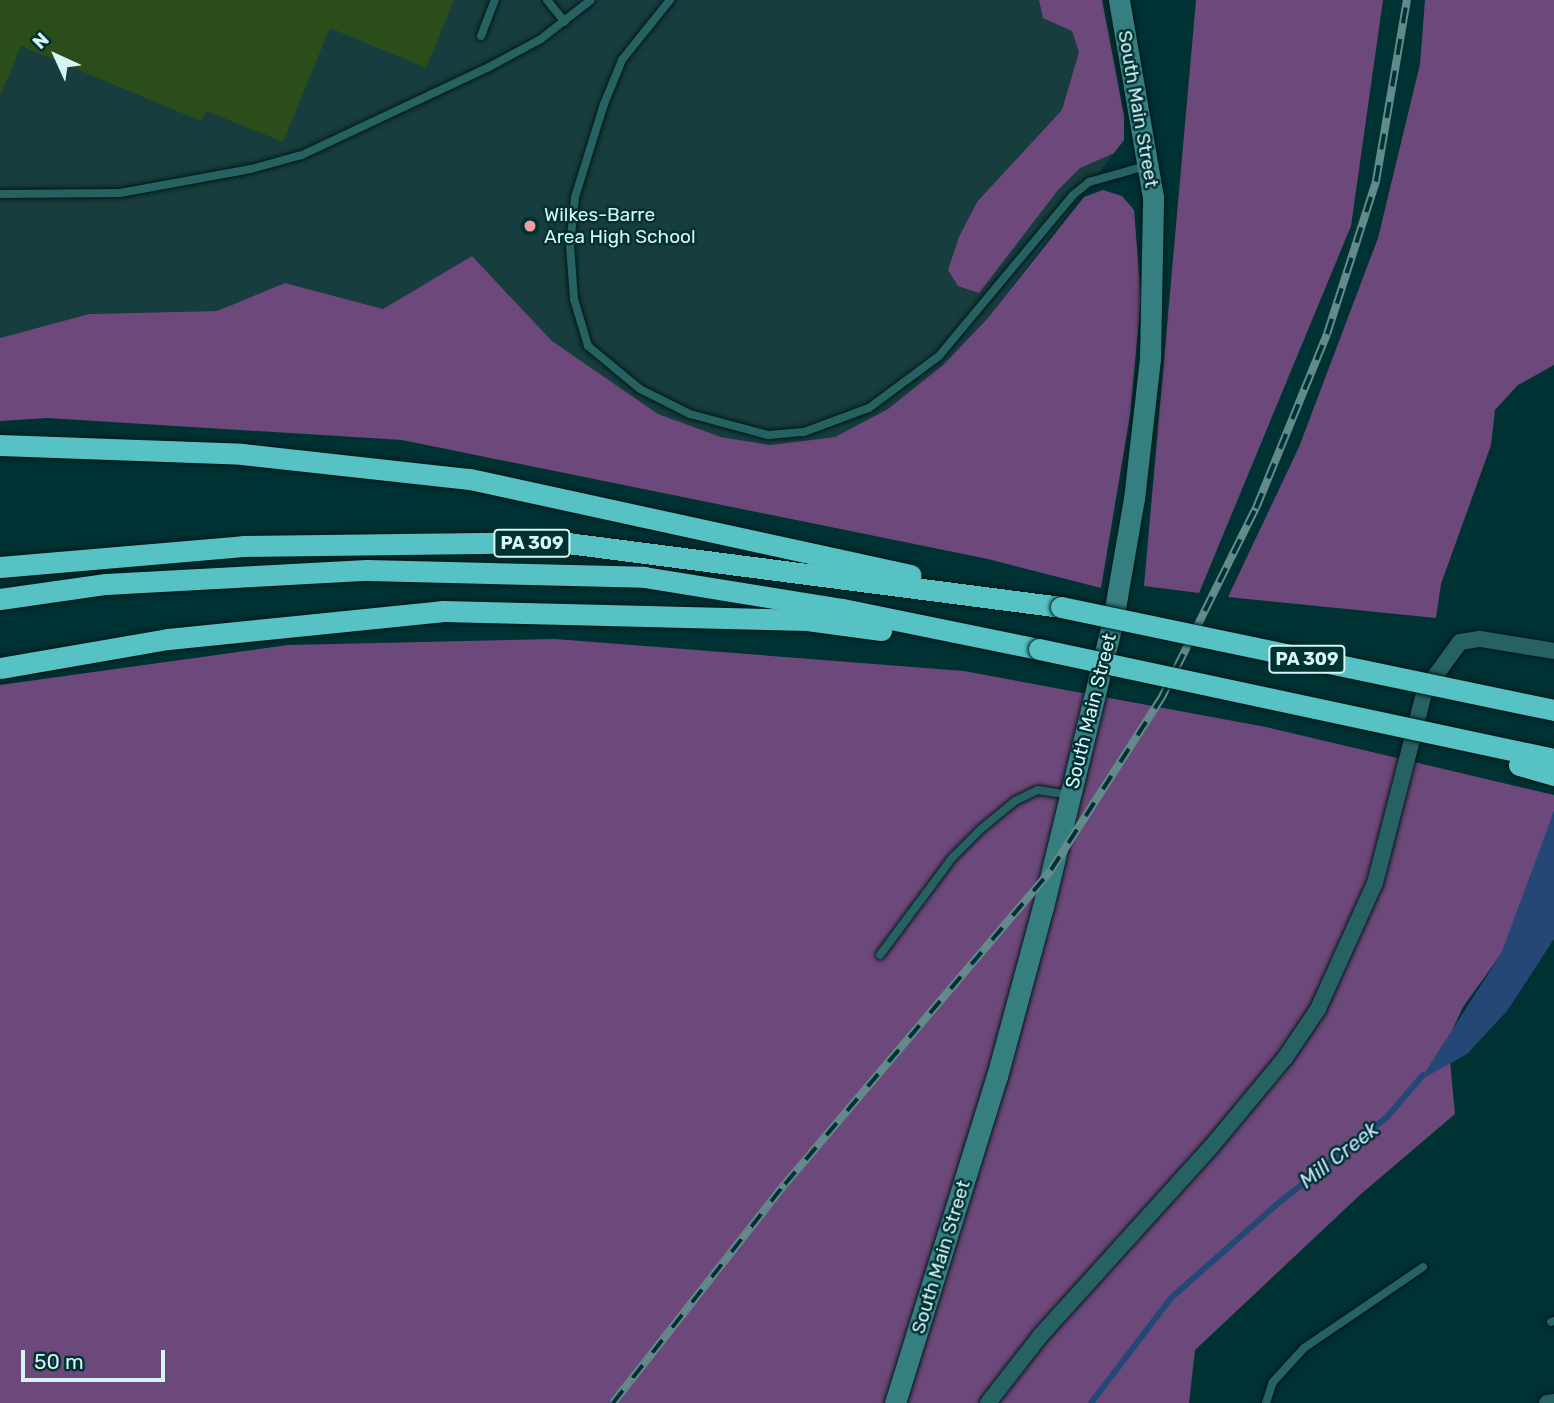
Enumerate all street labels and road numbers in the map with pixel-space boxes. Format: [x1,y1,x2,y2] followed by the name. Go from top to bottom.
[1113,29,1163,189] street label: South Main Street
[492,528,572,558] road number: PA 309
[1061,631,1121,791] street label: South Main Street
[1267,644,1347,674] road number: PA 309
[907,1178,975,1336] street label: South Main Street

